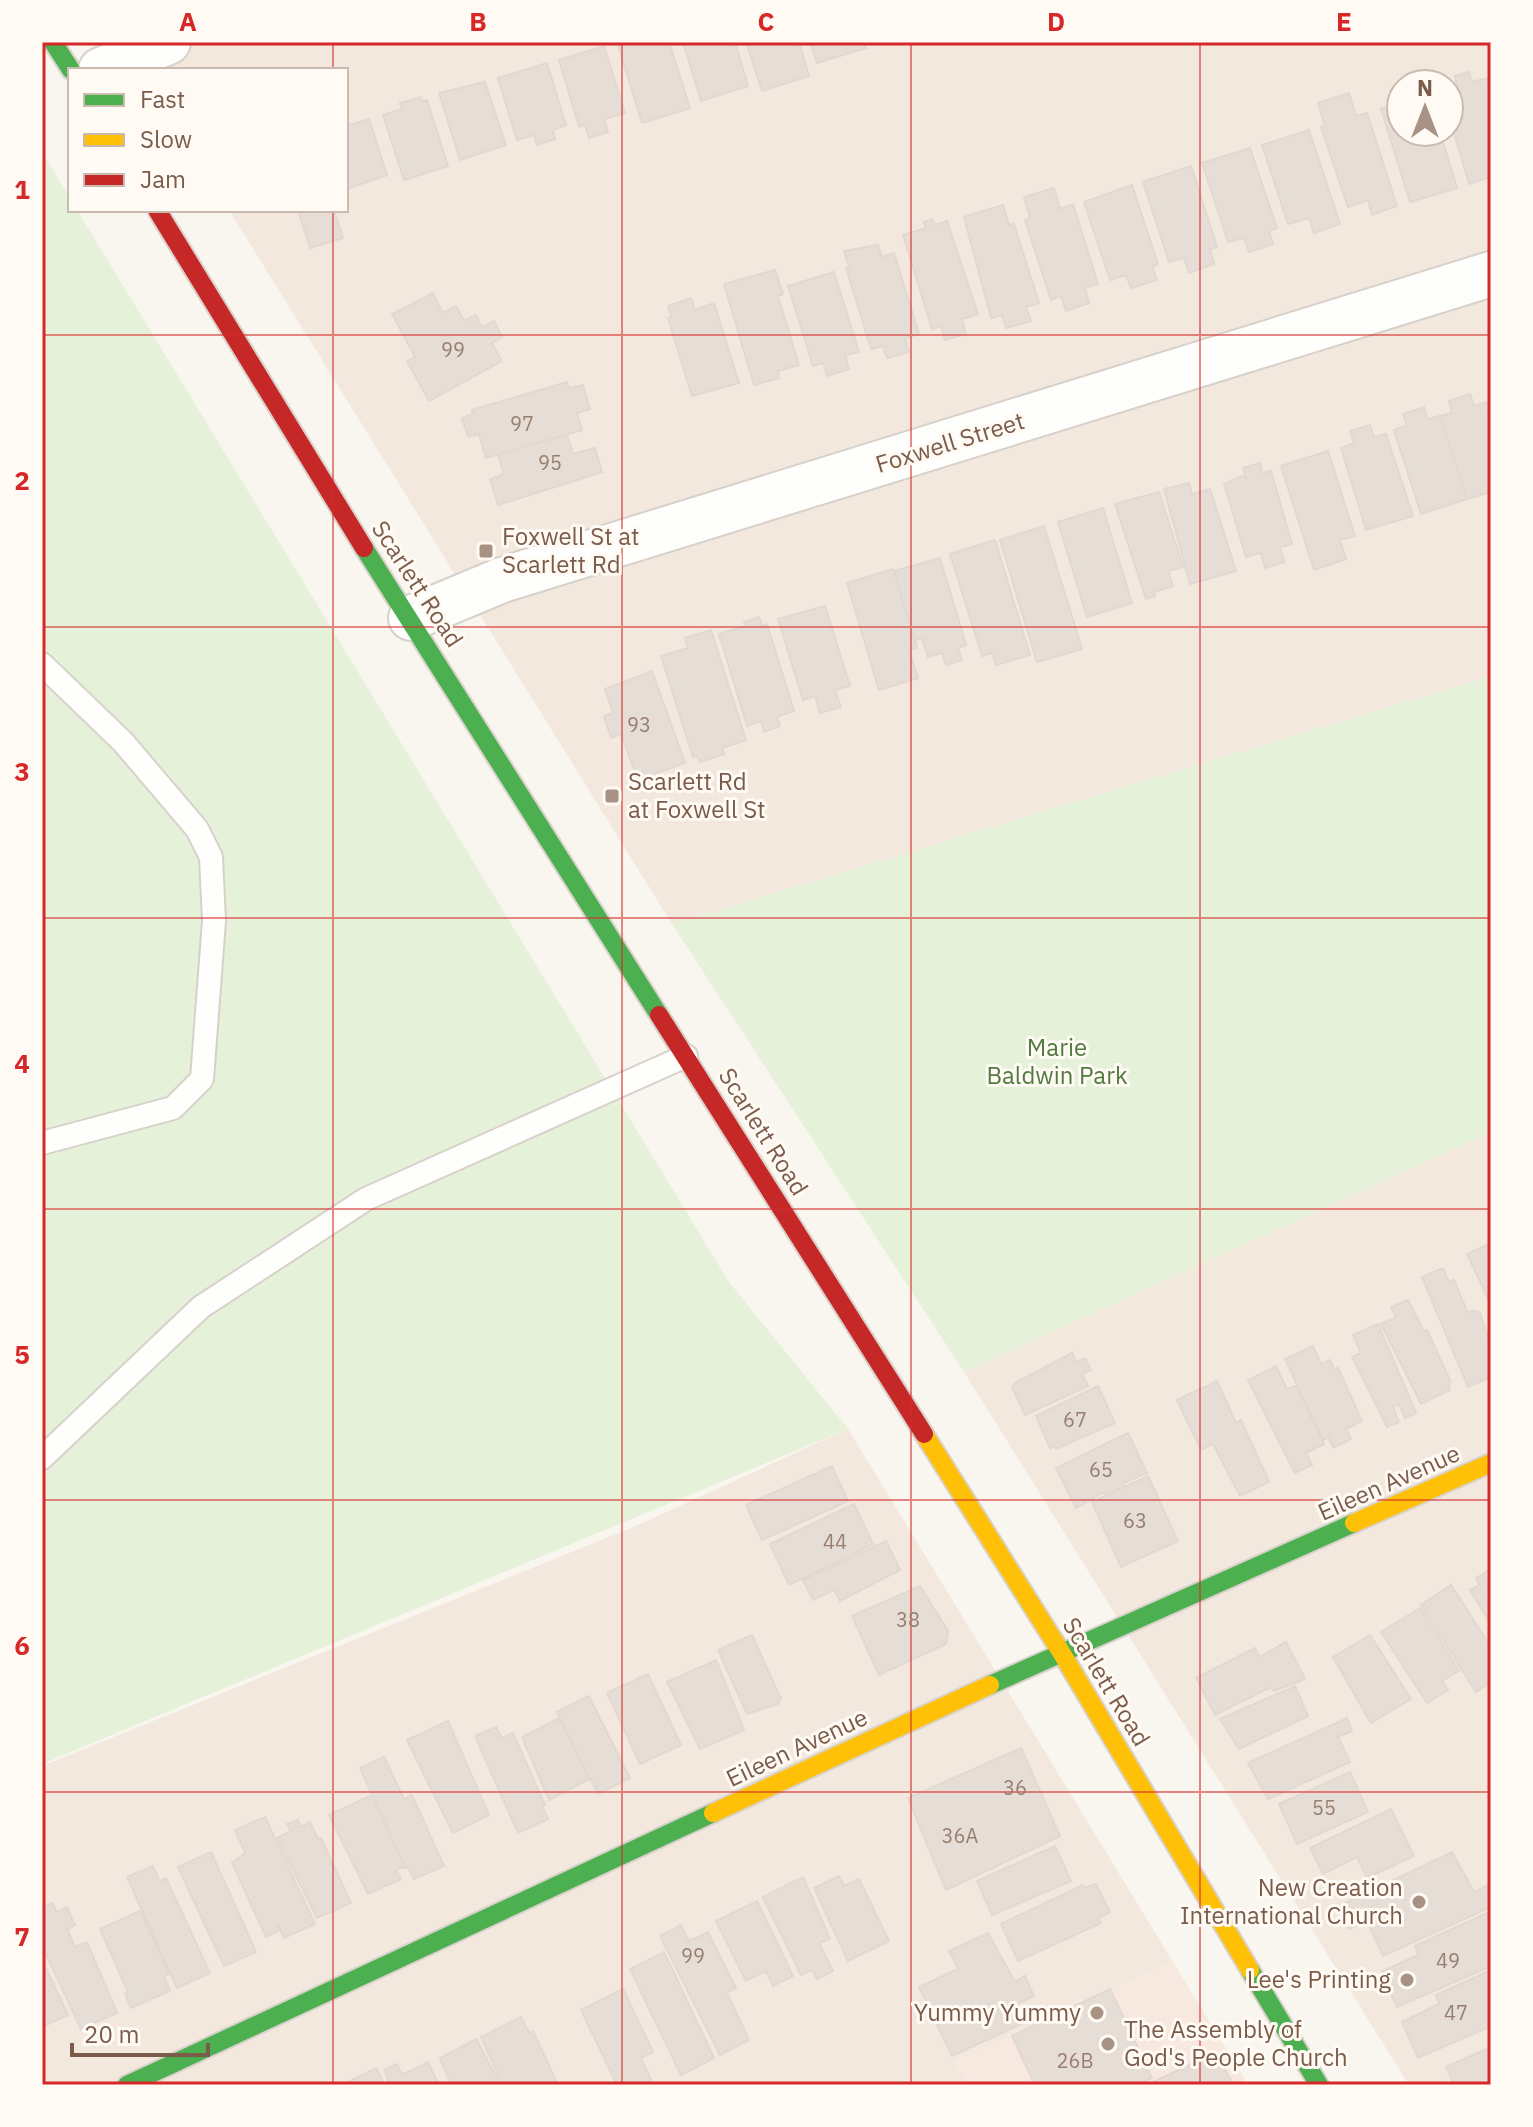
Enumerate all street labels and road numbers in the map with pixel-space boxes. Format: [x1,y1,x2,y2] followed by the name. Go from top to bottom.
[871,404,1028,480] street label: Foxwell Street
[365,514,471,653] street label: Scarlett Road
[712,1062,816,1201] street label: Scarlett Road
[1313,1436,1465,1528] street label: Eileen Avenue
[1056,1611,1158,1752] street label: Scarlett Road
[721,1700,872,1794] street label: Eileen Avenue

